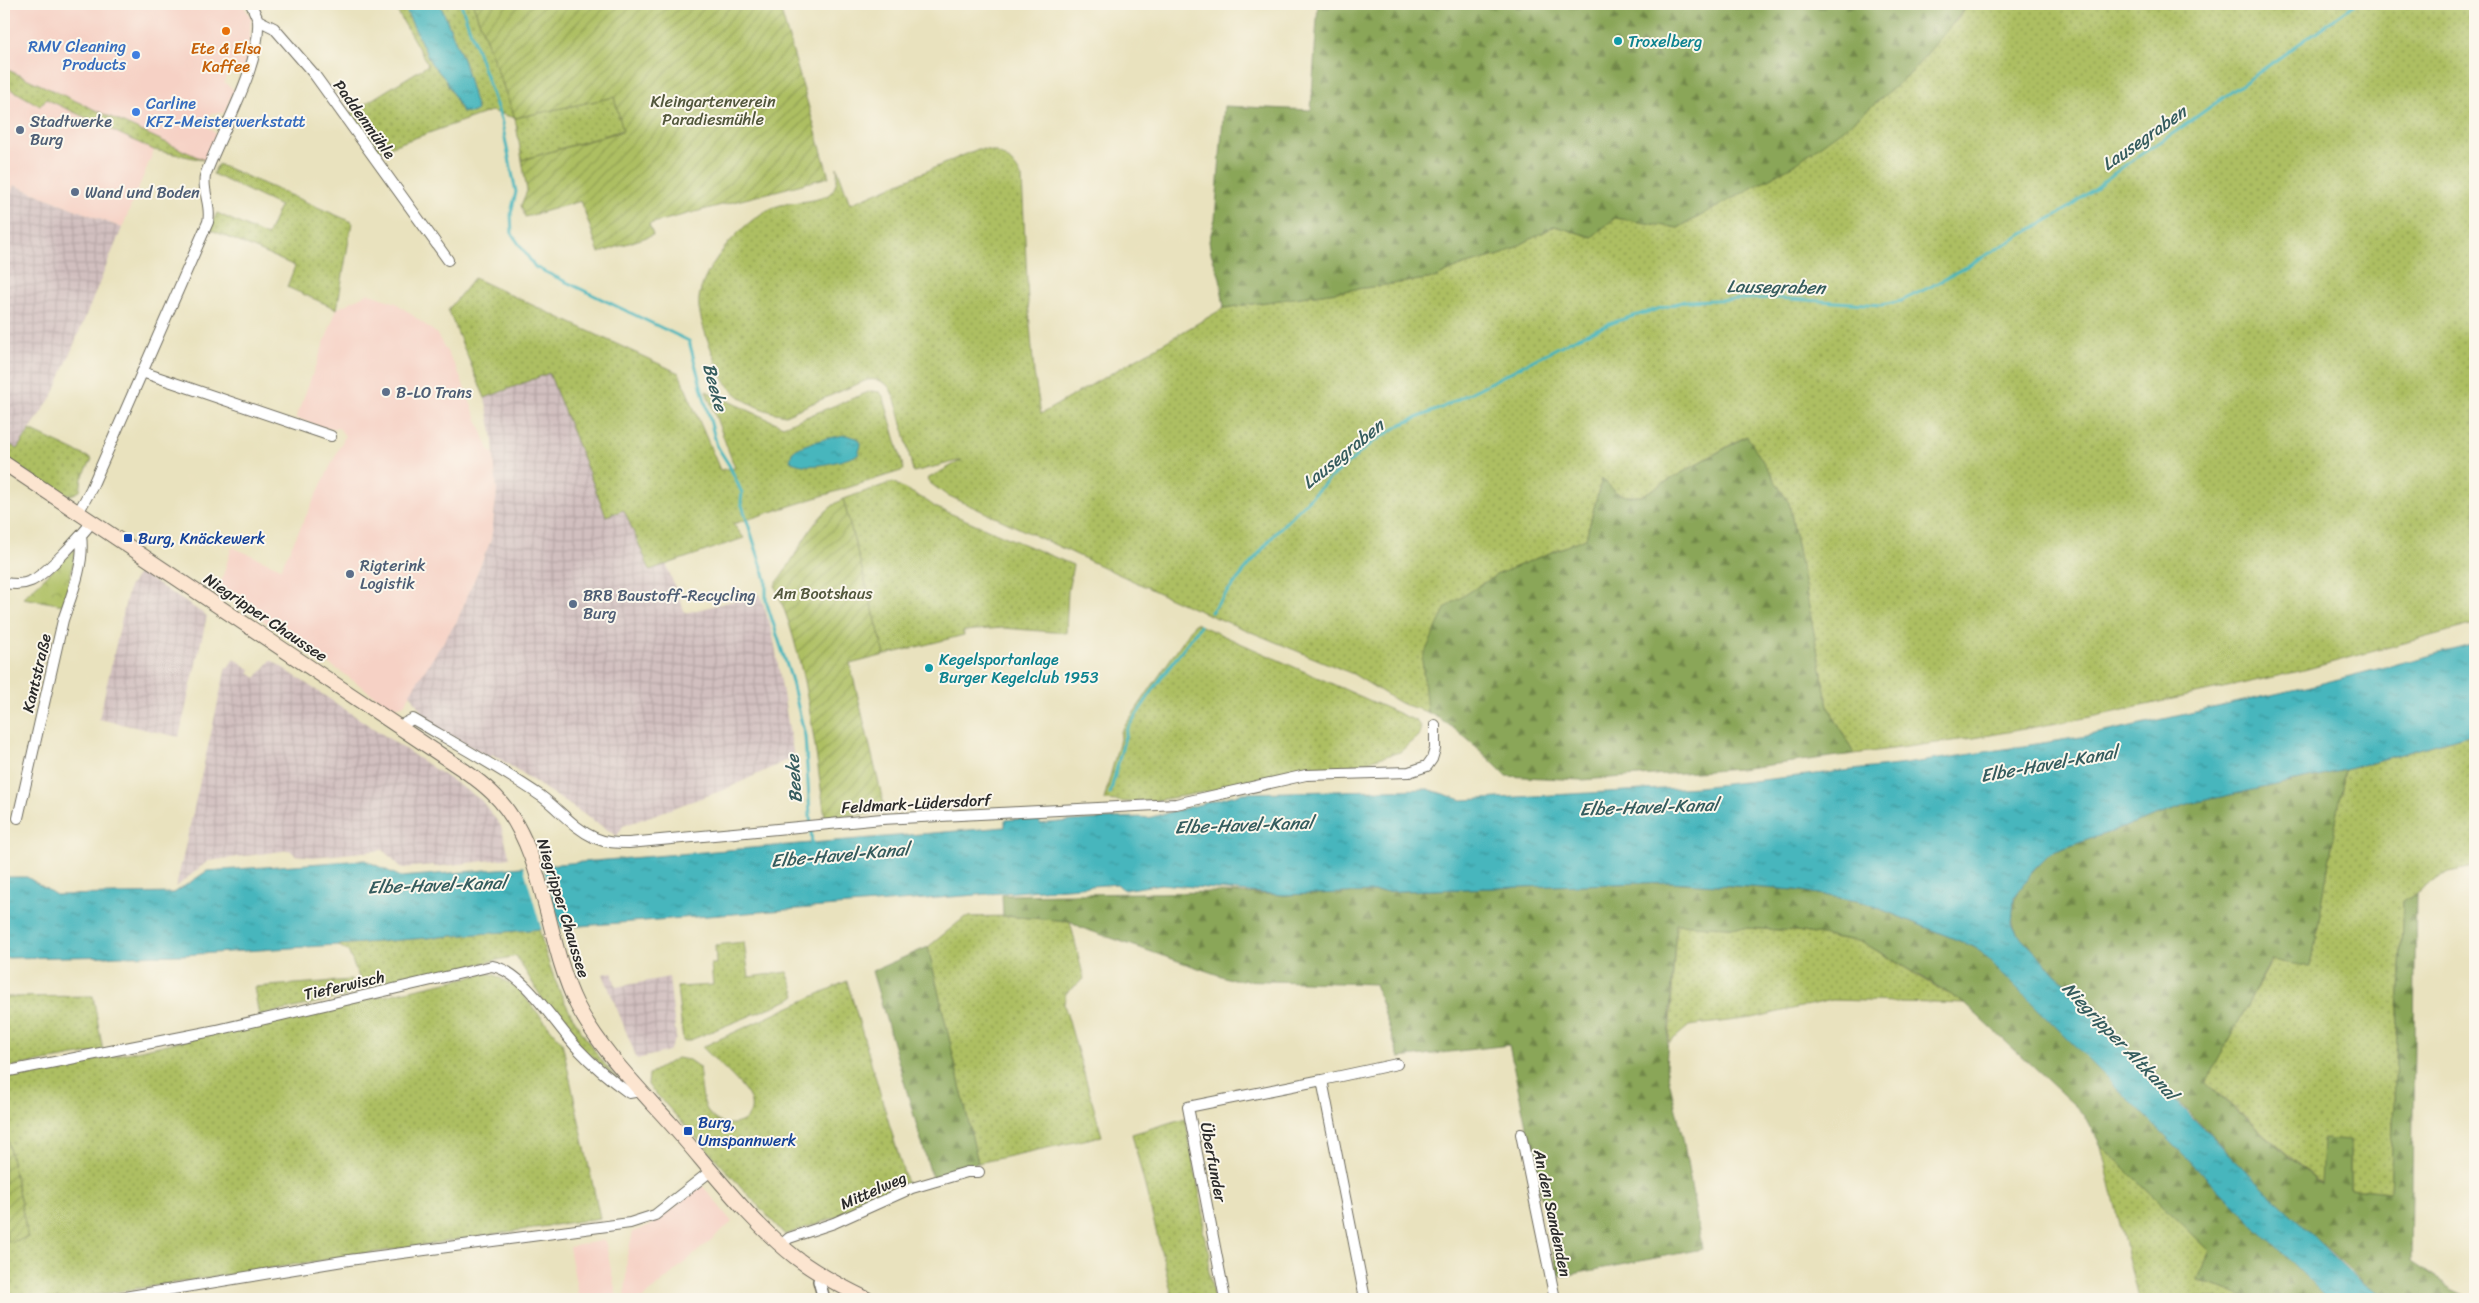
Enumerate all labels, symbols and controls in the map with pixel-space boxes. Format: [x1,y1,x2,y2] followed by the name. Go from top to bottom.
[220,25,232,37] marker: Ete & Elsa Kaffee
[1628,27,1702,56] place label: Troxelberg
[28,32,127,79] place label: RMV Cleaning Products
[191,34,261,81] place label: Ete & Elsa Kaffee
[1612,35,1624,47] marker: Troxelberg
[130,49,142,61] marker: RMV Cleaning Products
[326,73,404,166] street label: Paddenmühle
[650,87,776,134] park label: Kleingartenverein Paradiesmühle
[146,89,305,136] place label: Carline KFZ-Meisterwerkstatt
[2095,95,2195,179] water label: Lausegraben
[130,106,142,118] marker: Carline KFZ-Meisterwerkstatt
[30,107,112,154] place label: Stadtwerke Burg
[14,124,26,136] marker: Stadtwerke Burg
[85,178,200,207] place label: Wand und Boden
[69,186,81,198] marker: Wand und Boden
[1727,270,1828,304] water label: Lausegraben
[693,360,737,417] water label: Beeke
[396,378,472,407] place label: B-LO Trans
[380,386,392,398] marker: B-LO Trans
[1295,409,1393,497] water label: Lausegraben
[138,524,266,553] place label: Burg, Knäckewerk
[122,532,134,544] marker: Burg, Knäckewerk
[360,551,426,598] place label: Rigterink Logistik
[198,565,334,670] street label: Niegripper Chaussee
[344,568,356,580] marker: Rigterink Logistik
[772,579,873,608] park label: Am Bootshaus
[583,581,756,628] place label: BRB Baustoff-Recycling Burg
[567,598,579,610] marker: BRB Baustoff-Recycling Burg
[13,630,60,715] street label: Kantstraße
[939,645,1099,692] place label: Kegelsportanlage Burger Kegelclub 1953
[923,662,935,674] marker: Kegelsportanlage Burger Kegelclub 1953
[1978,736,2124,792] water label: Elbe-Havel-Kanal
[776,752,812,804] water label: Beeke
[841,785,993,822] street label: Feldmark-Lüdersdorf
[1579,788,1723,825] water label: Elbe-Havel-Kanal
[1174,806,1318,843] water label: Elbe-Havel-Kanal
[770,833,914,877] water label: Elbe-Havel-Kanal
[528,835,599,982] street label: Niegripper Chaussee
[367,866,511,903] water label: Elbe-Havel-Kanal
[301,962,387,1009] street label: Tieferwisch
[2054,974,2188,1111] water label: Niegripper Altkanal
[698,1108,797,1155] place label: Burg, Umspannwerk
[1192,1120,1236,1206] street label: Überfunder
[682,1125,694,1137] marker: Burg, Umspannwerk
[1525,1146,1580,1280] street label: An den Sandenden
[835,1163,911,1218] street label: Mittelweg

